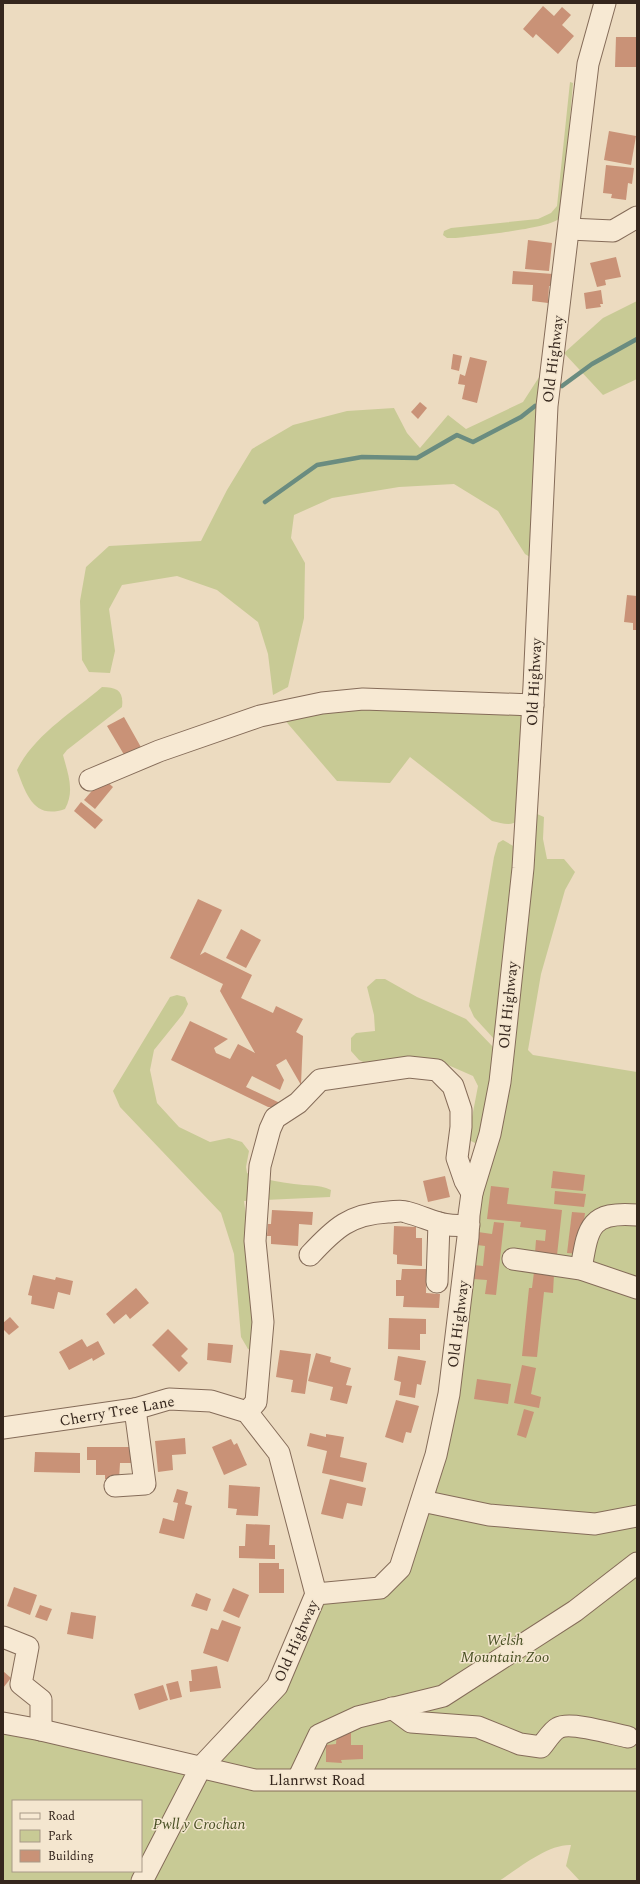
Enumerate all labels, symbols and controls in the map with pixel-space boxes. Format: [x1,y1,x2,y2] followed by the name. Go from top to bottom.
[537,313,570,404] street label: Old Highway
[521,637,548,727] street label: Old Highway
[492,959,525,1050] street label: Old Highway
[442,1278,475,1369] street label: Old Highway
[58,1390,176,1433] street label: Cherry Tree Lane
[268,1596,325,1686] street label: Old Highway
[461,1629,549,1669] park label: Welsh Mountain Zoo
[269,1769,365,1792] street label: Llanrwst Road
[12,1800,142,1872] legend
[48,1807,75,1826] text: Road
[153,1813,245,1836] park label: Pwll y Crochan
[48,1827,73,1846] text: Park
[48,1847,94,1866] text: Building

